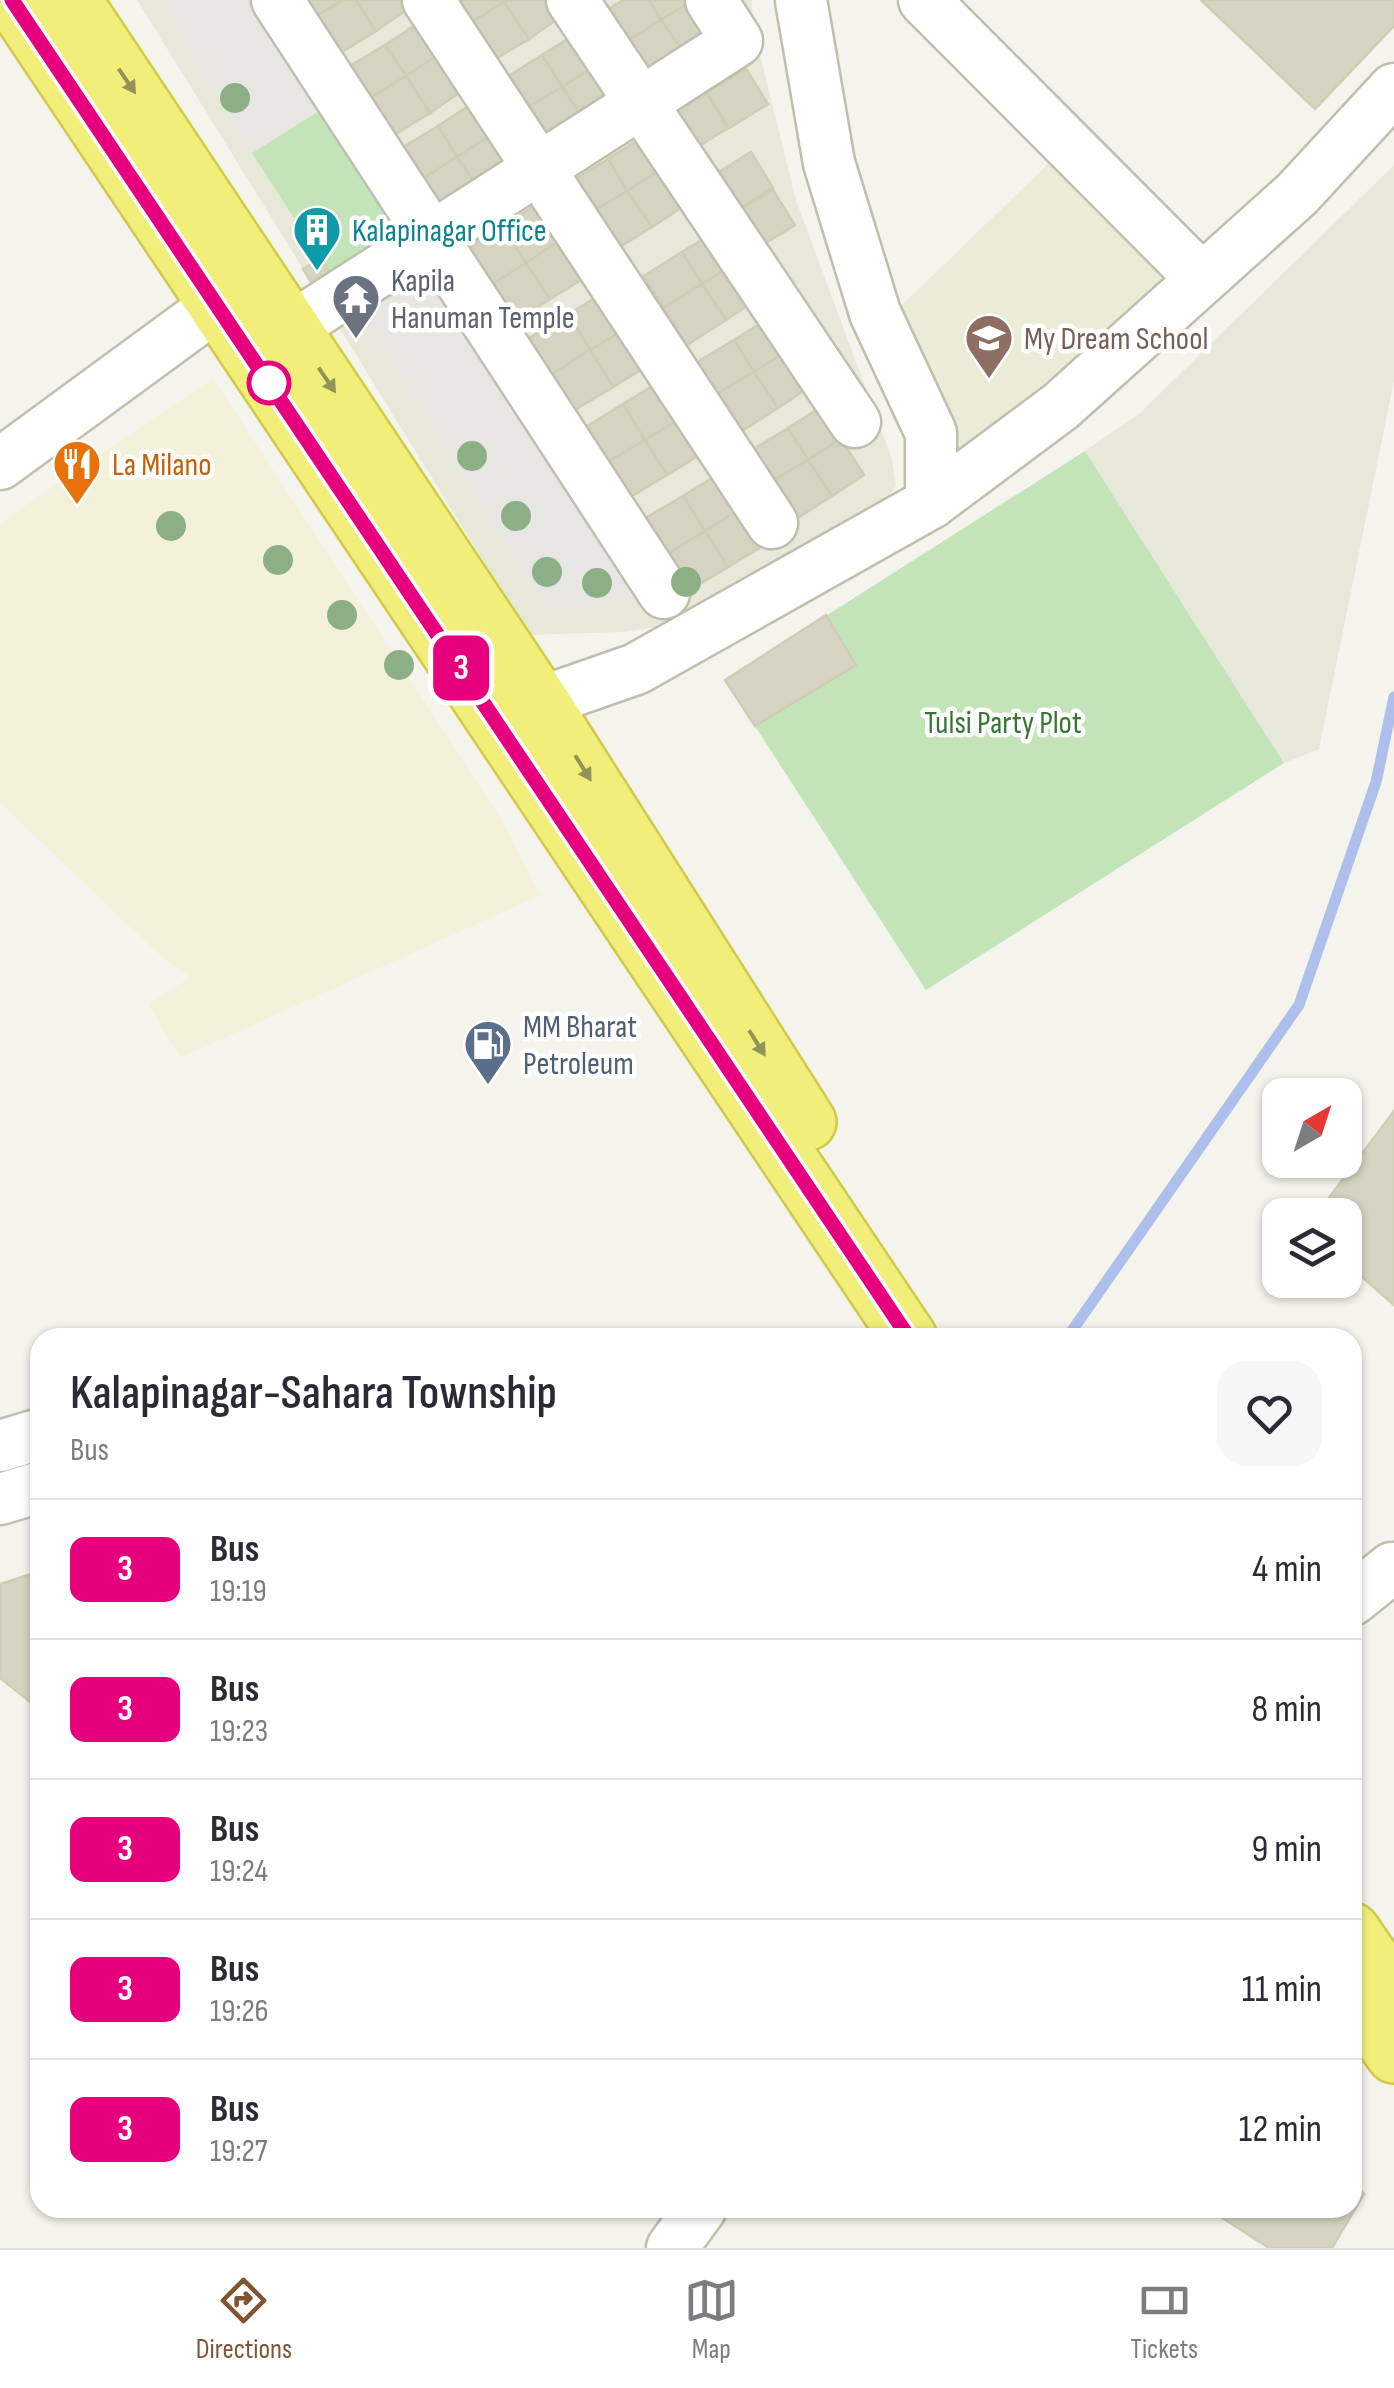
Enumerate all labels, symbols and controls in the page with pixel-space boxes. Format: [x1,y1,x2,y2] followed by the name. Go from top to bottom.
[117,67,136,95] one-way arrow
[291,204,343,272] building icon: Kalapinagar Office
[352,212,547,251] place label: Kalapinagar Office
[391,262,575,338] place label: Kapila Hanuman Temple
[330,272,382,340] temple icon: Kapila Hanuman Temple
[963,312,1015,380] school or university icon: My Dream School
[1024,320,1208,359] place label: My Dream School
[248,362,290,404] unlabelled marker
[318,366,336,394] one-way arrow
[51,438,103,506] restaurant icon: La Milano
[112,446,211,485] place label: La Milano
[428,636,494,700] line badge: 3
[453,647,469,690] text: 3
[924,704,1082,743] park label: Tulsi Party Plot
[574,755,592,782] one-way arrow
[523,1008,637,1084] place label: MM Bharat Petroleum
[462,1018,514,1086] fuel station icon: MM Bharat Petroleum
[748,1029,766,1057] one-way arrow
[1262,1078,1362,1178] north arrow
[1262,1078,1362,1298] map controls
[1262,1198,1362,1298] button: layers
[1217,1361,1322,1466] button: heart
[70,1365,557,1422] text: Kalapinagar-Sahara Township
[70,1431,109,1470] text: Bus
[210,1527,259,1572] text: Bus
[1252,1547,1322,1592] text: 4 min
[117,1548,133,1591] text: 3
[210,1572,267,1611] text: 19:19
[210,1667,259,1712] text: Bus
[1252,1687,1322,1732] text: 8 min
[117,1688,133,1731] text: 3
[210,1712,268,1751] text: 19:23
[210,1807,259,1852] text: Bus
[1251,1827,1322,1872] text: 9 min
[117,1828,133,1871] text: 3
[210,1852,268,1891] text: 19:24
[210,1947,259,1992] text: Bus
[1242,1967,1322,2012] text: 11 min
[117,1968,133,2011] text: 3
[210,1992,269,2031] text: 19:26
[210,2087,259,2132] text: Bus
[1239,2107,1322,2152] text: 12 min
[117,2108,133,2151] text: 3
[210,2132,267,2171] text: 19:27
[196,2273,292,2366] tab: Directions
[684,2273,739,2366] tab: Map
[1131,2273,1198,2366] tab: Tickets

